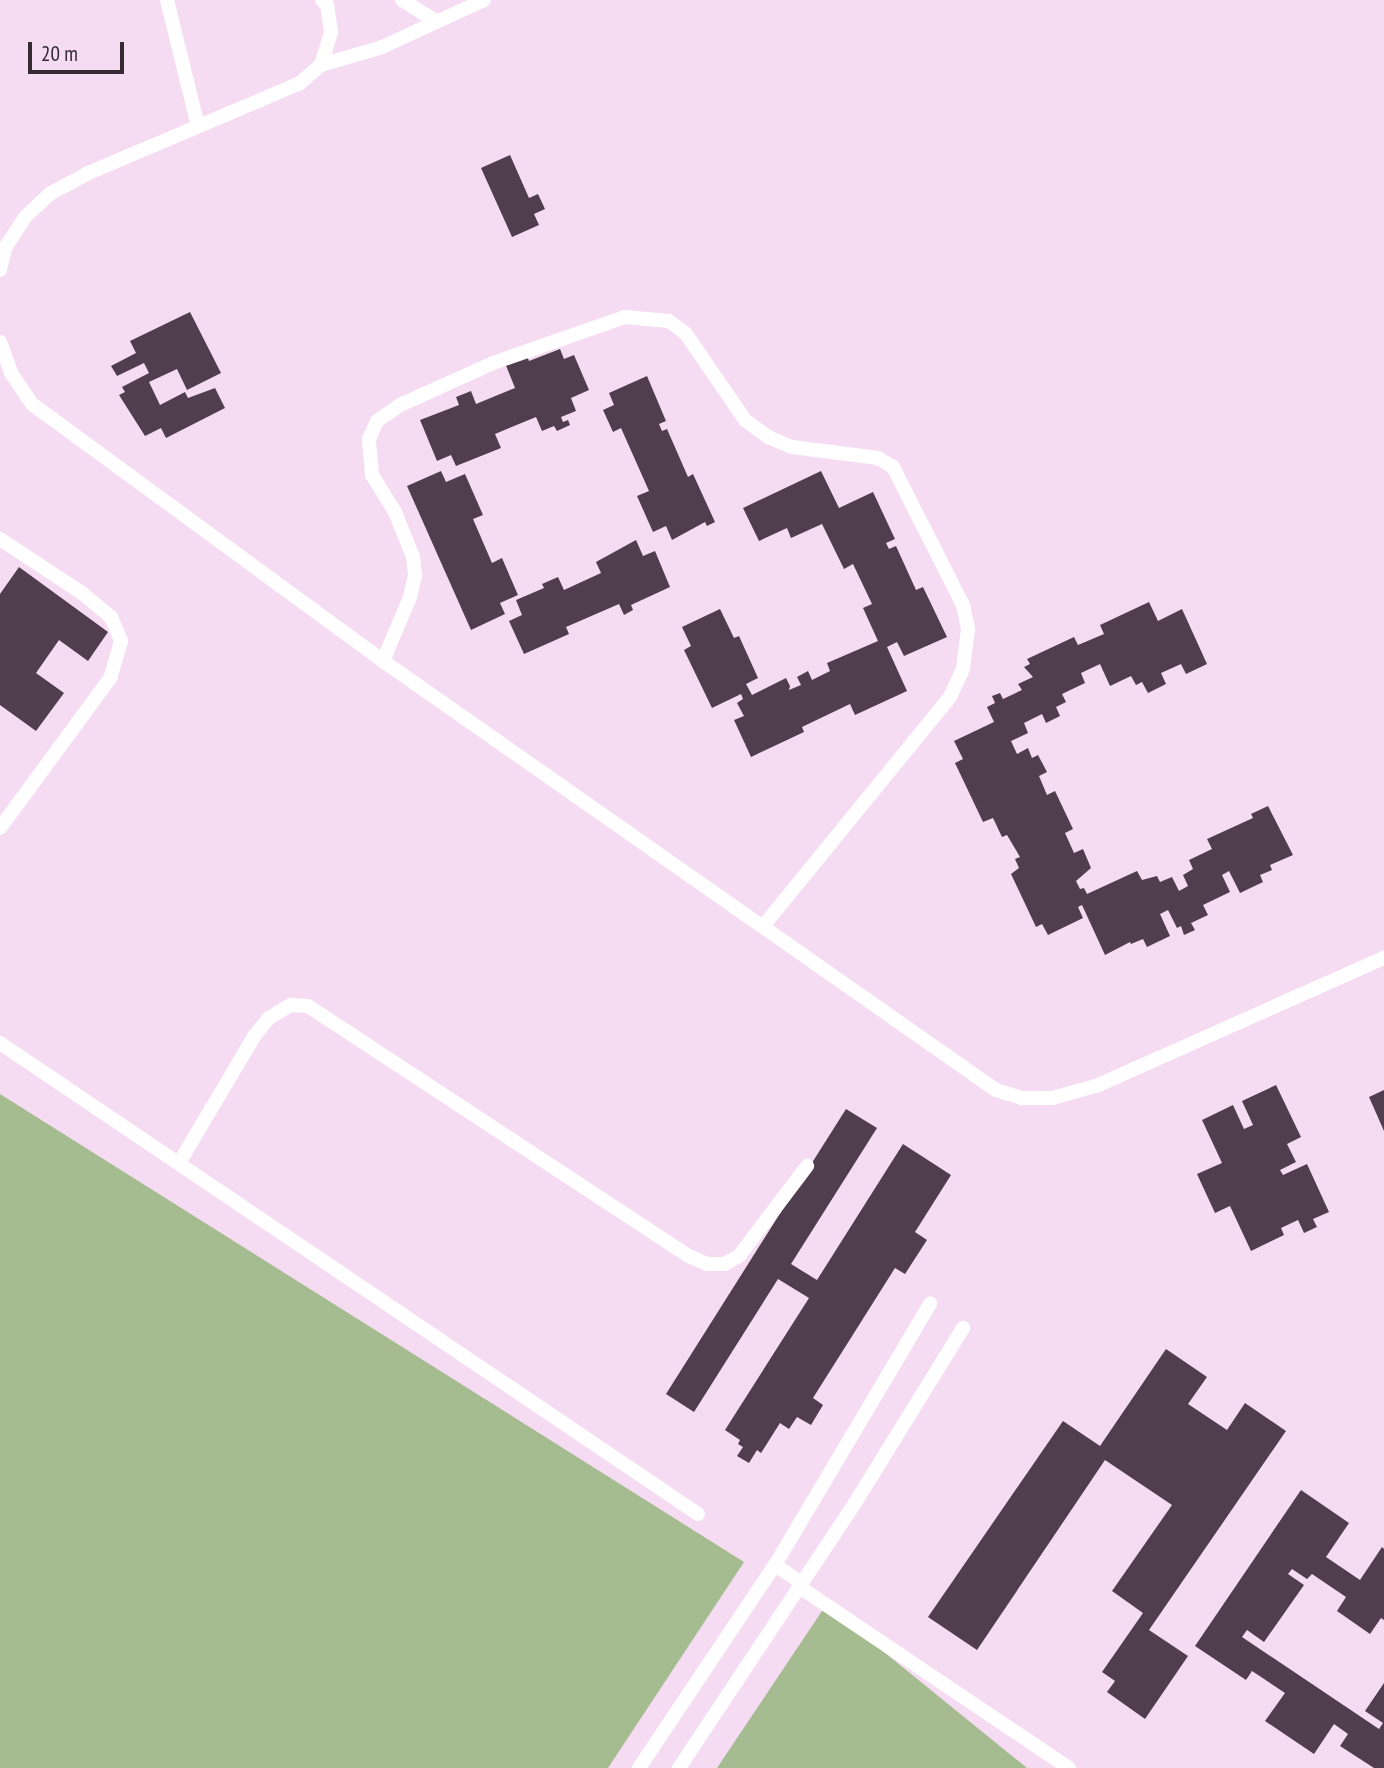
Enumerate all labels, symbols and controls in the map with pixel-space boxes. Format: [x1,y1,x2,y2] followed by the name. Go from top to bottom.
[32,28,128,72] scale bar
[41,40,78,67] text: 20 m

